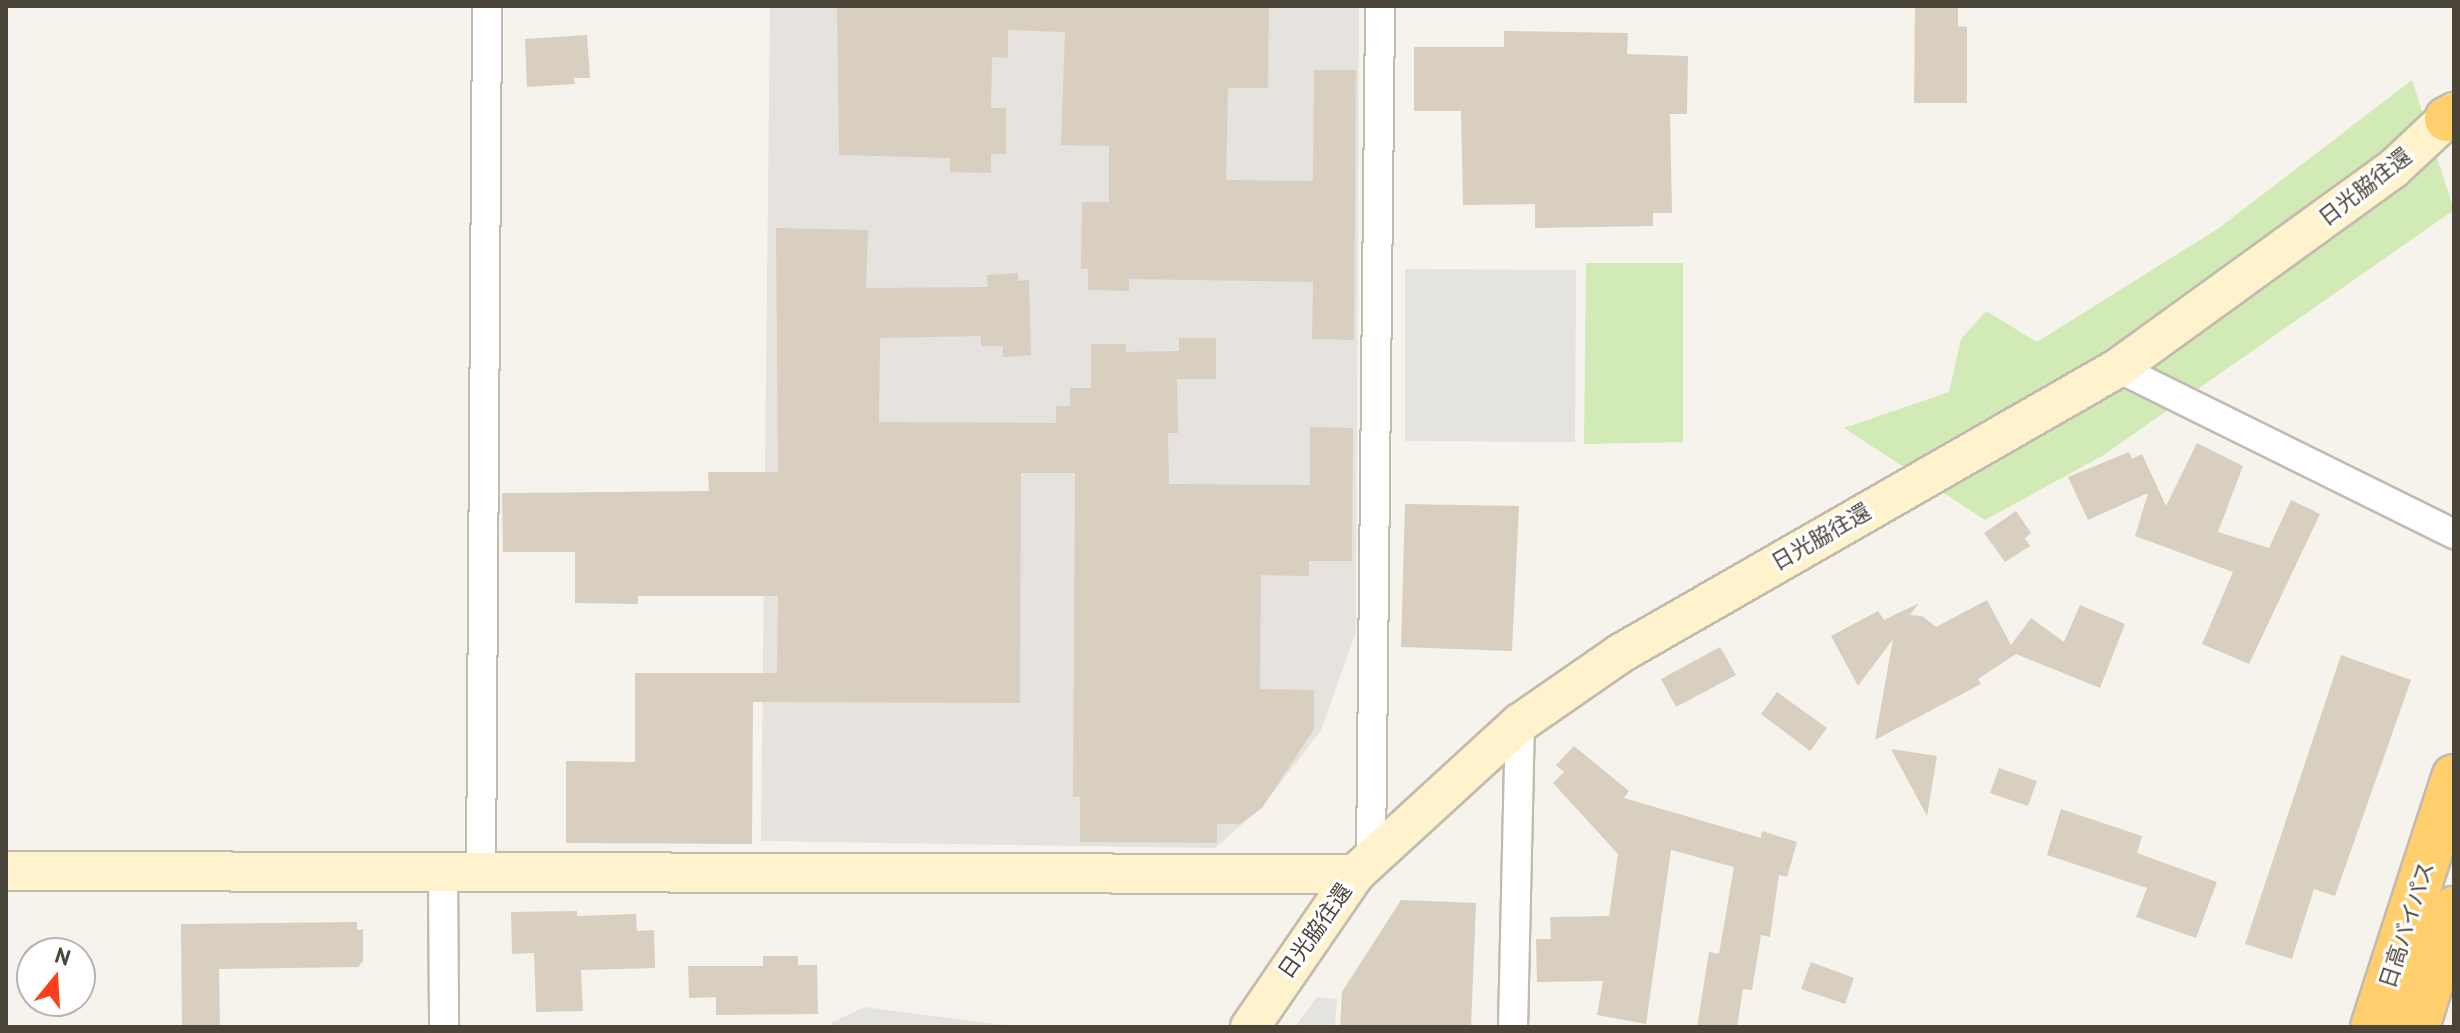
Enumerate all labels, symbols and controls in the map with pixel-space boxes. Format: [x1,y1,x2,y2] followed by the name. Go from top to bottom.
[2314,143,2416,231] street label: 日光脇往還
[1767,498,1875,576] street label: 日光脇往還
[2374,858,2440,992] street label: 日高バイパス
[1273,878,1357,984] street label: 日光脇往還
[16,937,96,1017] north arrow
[52,941,74,972] text: N

